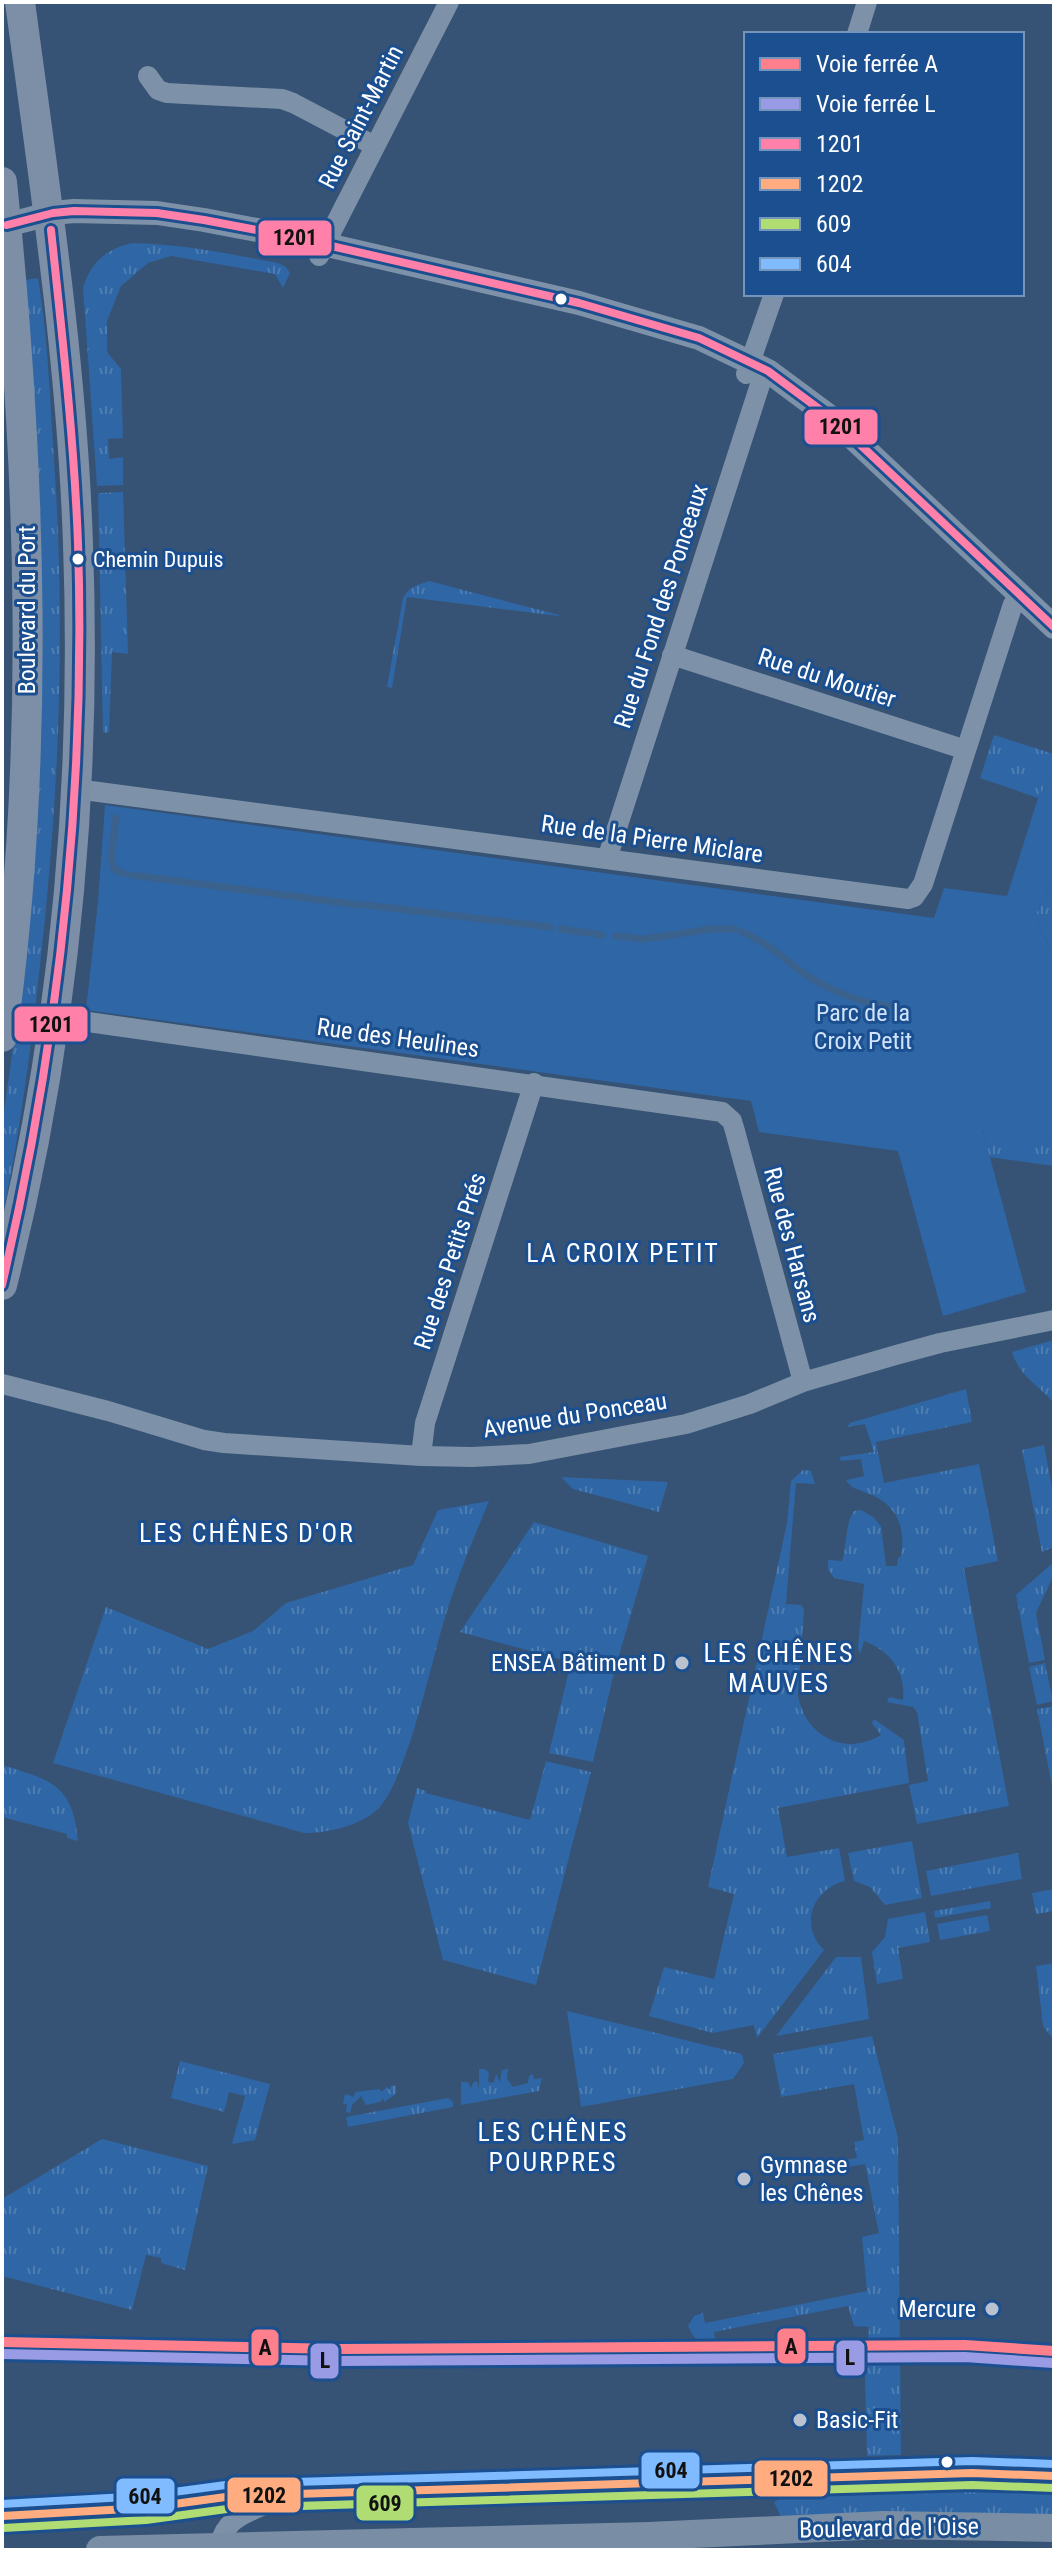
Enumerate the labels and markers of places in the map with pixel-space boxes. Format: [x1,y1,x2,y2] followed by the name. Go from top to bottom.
[553,291,569,307] unlabelled marker
[93,547,224,572] place label: Chemin Dupuis
[70,551,86,567] marker: Chemin Dupuis
[491,1649,666,1677] place label: ENSEA Bâtiment D
[673,1654,691,1672] marker: ENSEA Bâtiment D
[760,2151,863,2207] place label: Gymnase les Chênes
[735,2170,753,2188] marker: Gymnase les Chênes
[899,2295,976,2323] place label: Mercure
[983,2300,1001,2318] marker: Mercure
[816,2406,898,2434] place label: Basic-Fit
[791,2411,809,2429] marker: Basic-Fit
[939,2454,955,2470] unlabelled marker

